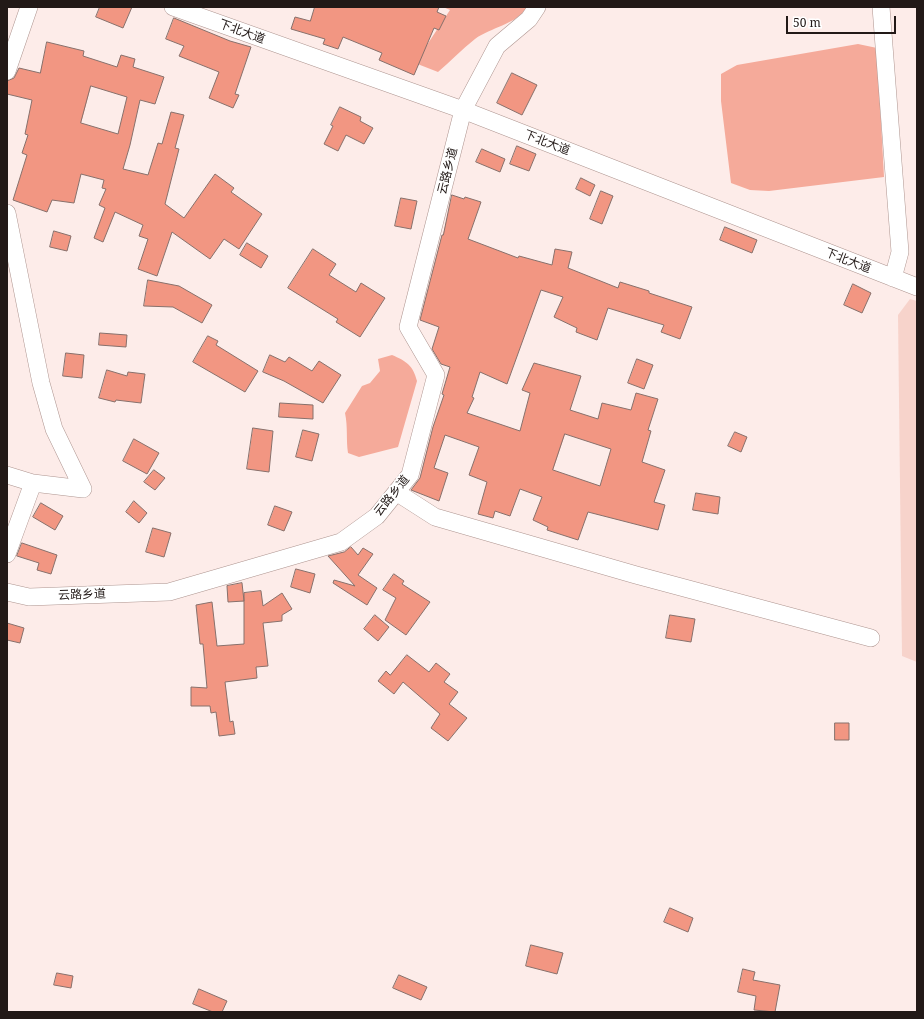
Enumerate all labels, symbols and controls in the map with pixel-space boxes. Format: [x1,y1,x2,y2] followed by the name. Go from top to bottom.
[788,8,898,34] scale bar
[793,14,821,31] text: 50 m
[217,17,267,47] street label: 下北大道
[522,128,572,158] street label: 下北大道
[435,146,461,196] street label: 云路乡道
[823,246,873,276] street label: 下北大道
[371,473,413,519] street label: 云路乡道
[58,587,106,603] street label: 云路乡道

